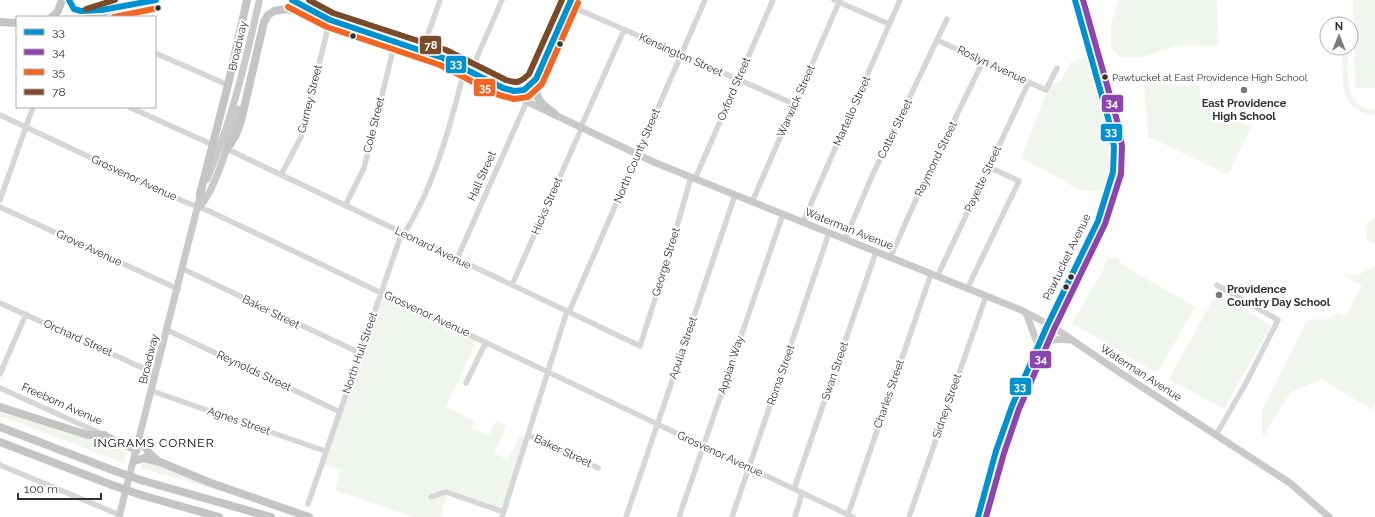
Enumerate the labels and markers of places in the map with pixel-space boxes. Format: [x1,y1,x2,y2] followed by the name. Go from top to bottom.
[153,3,163,13] unlabelled marker
[348,31,358,41] unlabelled marker
[555,39,565,49] unlabelled marker
[1100,72,1110,82] marker: Pawtucket at East Providence High School
[1112,72,1308,83] place label: Pawtucket at East Providence High School
[1239,85,1249,95] marker: East Providence High School
[1202,97,1287,123] place label: East Providence High School
[1066,272,1076,282] unlabelled marker
[1061,282,1071,292] unlabelled marker
[1227,283,1331,309] place label: Providence Country Day School
[1214,290,1224,300] marker: Providence Country Day School

